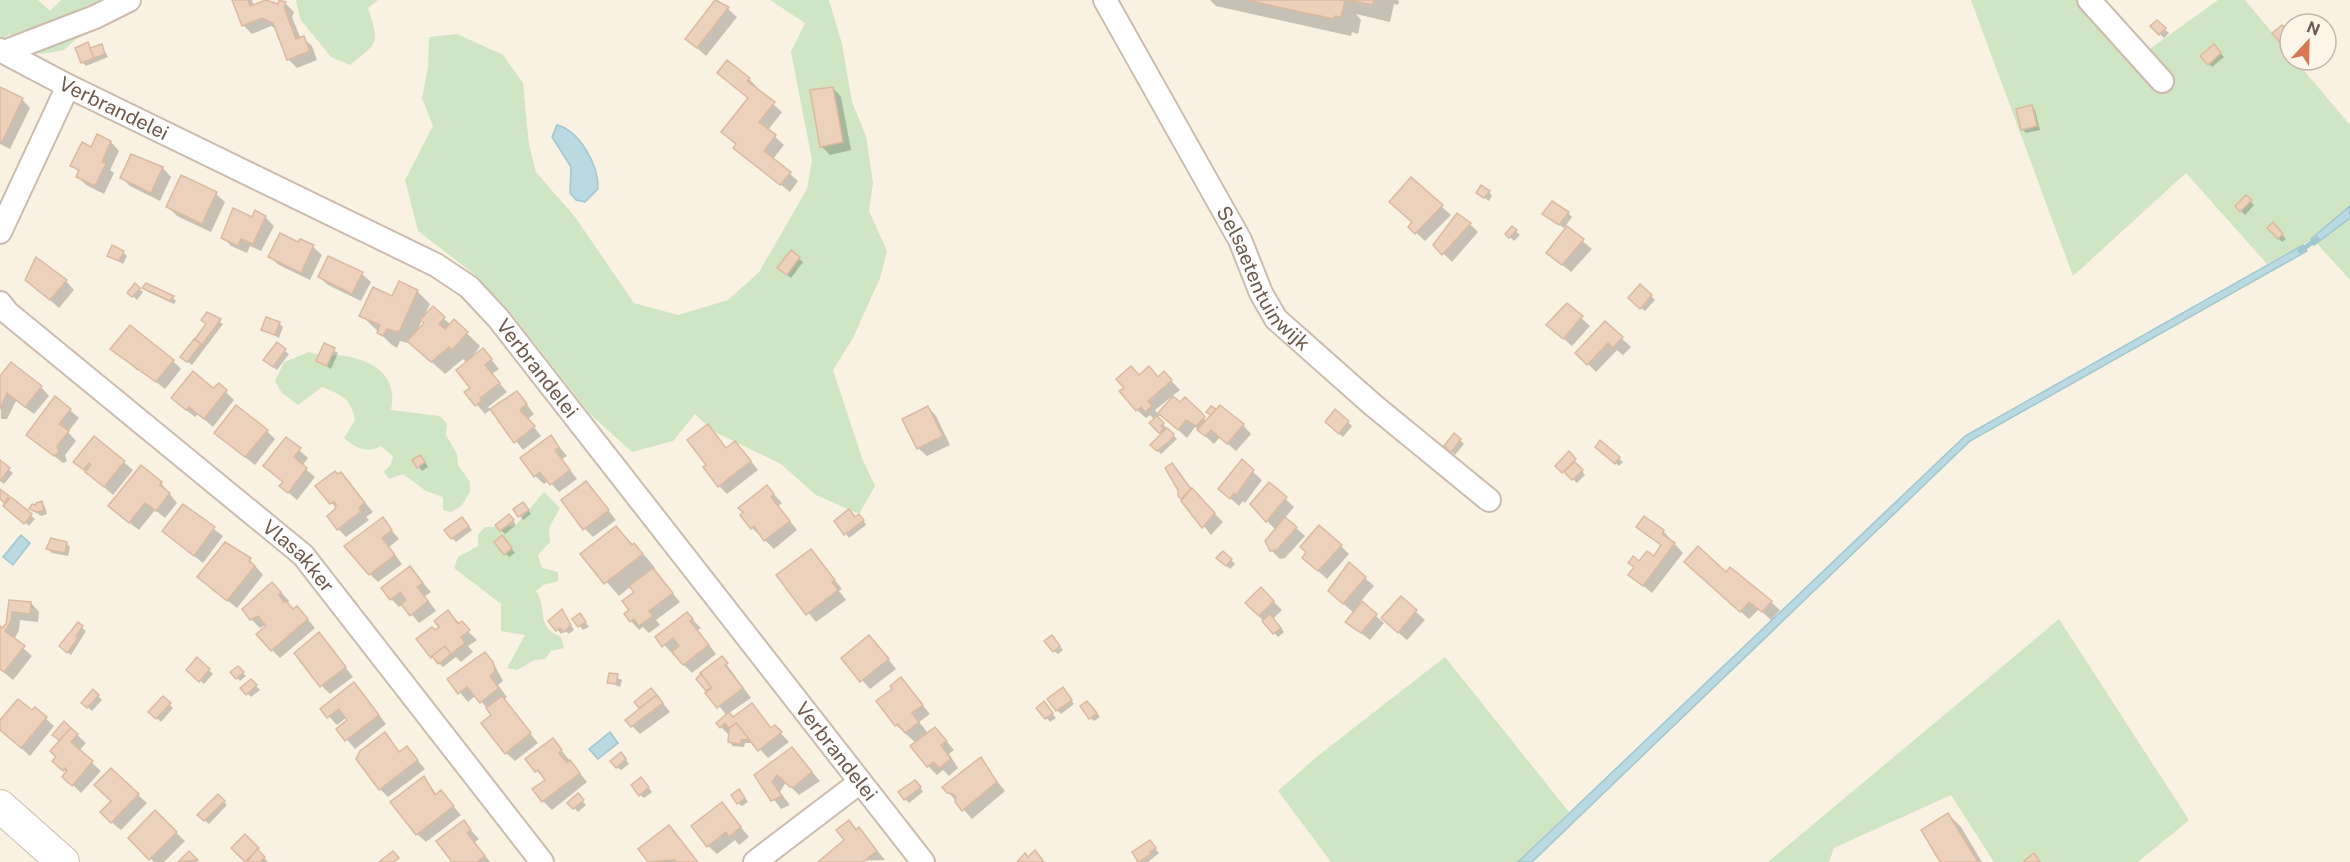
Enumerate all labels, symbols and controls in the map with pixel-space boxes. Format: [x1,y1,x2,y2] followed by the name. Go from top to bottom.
[2278,12,2338,72] north arrow
[2304,17,2323,40] text: N
[55,71,173,145] street label: Verbrandelei
[1211,202,1315,355] street label: Selsaetentuinwijk
[491,314,583,422] street label: Verbrandelei
[258,515,340,597] street label: Vlasakker
[790,697,882,805] street label: Verbrandelei

